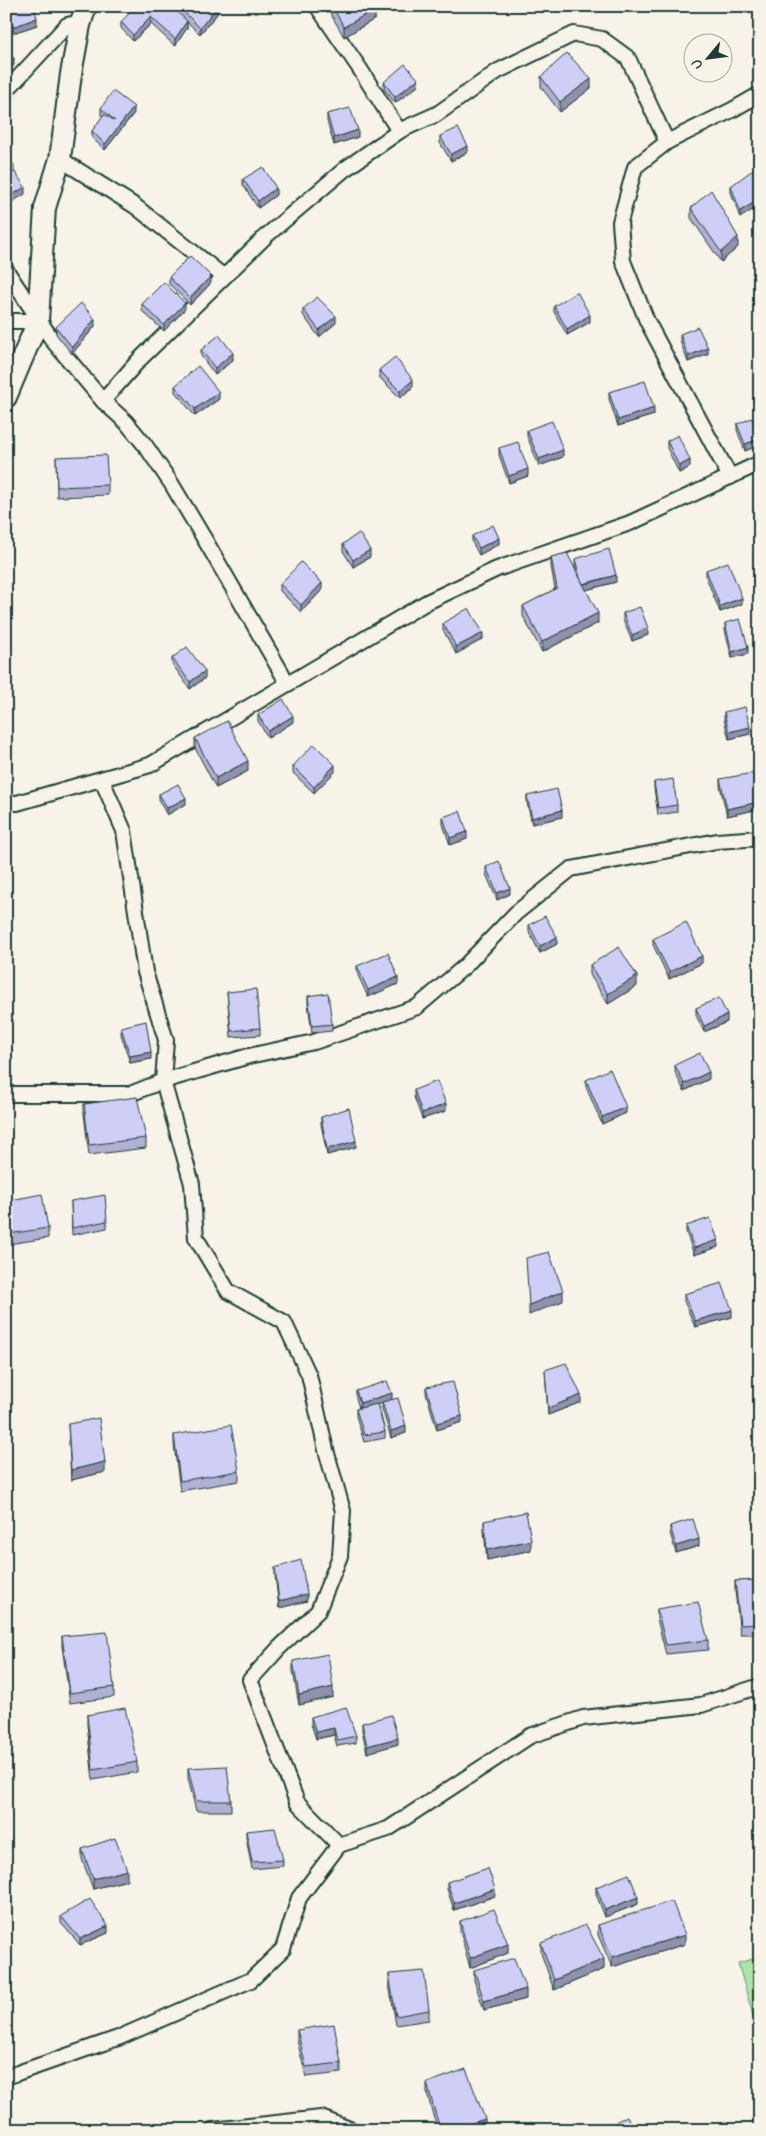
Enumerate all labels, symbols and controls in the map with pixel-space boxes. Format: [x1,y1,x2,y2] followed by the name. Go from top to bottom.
[684,32,734,82] north arrow
[687,55,708,72] text: U

